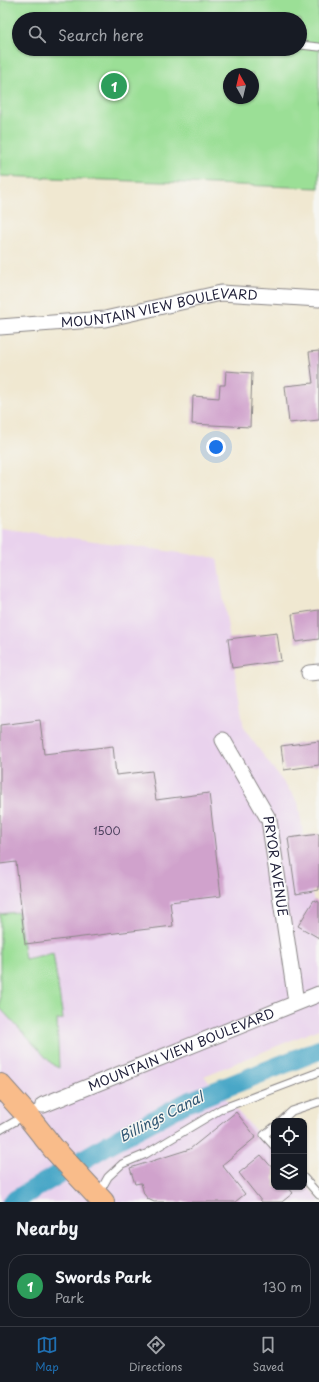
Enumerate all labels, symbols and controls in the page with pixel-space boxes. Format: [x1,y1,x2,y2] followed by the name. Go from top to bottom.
[12,12,307,56] search box
[26,23,48,45] icon: search
[58,23,144,46] text: Search here
[223,68,259,104] north arrow
[101,71,127,101] pin: 1
[60,283,258,331] street label: MOUNTAIN VIEW BOULEVARD
[206,437,226,457] your location
[260,815,293,918] street label: PRYOR AVENUE
[93,822,121,839] house number: 1500
[85,1003,277,1095] street label: MOUNTAIN VIEW BOULEVARD
[115,1085,209,1147] water label: Billings Canal
[271,1118,307,1190] map controls
[271,1118,307,1154] button: locate
[271,1154,307,1190] button: layers
[16,1215,78,1241] text: Nearby
[55,1265,152,1288] text: Swords Park
[27,1277,33,1296] text: 1
[263,1277,302,1296] text: 130 m
[55,1288,84,1307] text: Park
[35,1334,59,1375] tab: Map
[129,1334,182,1375] tab: Directions
[253,1334,284,1375] tab: Saved

